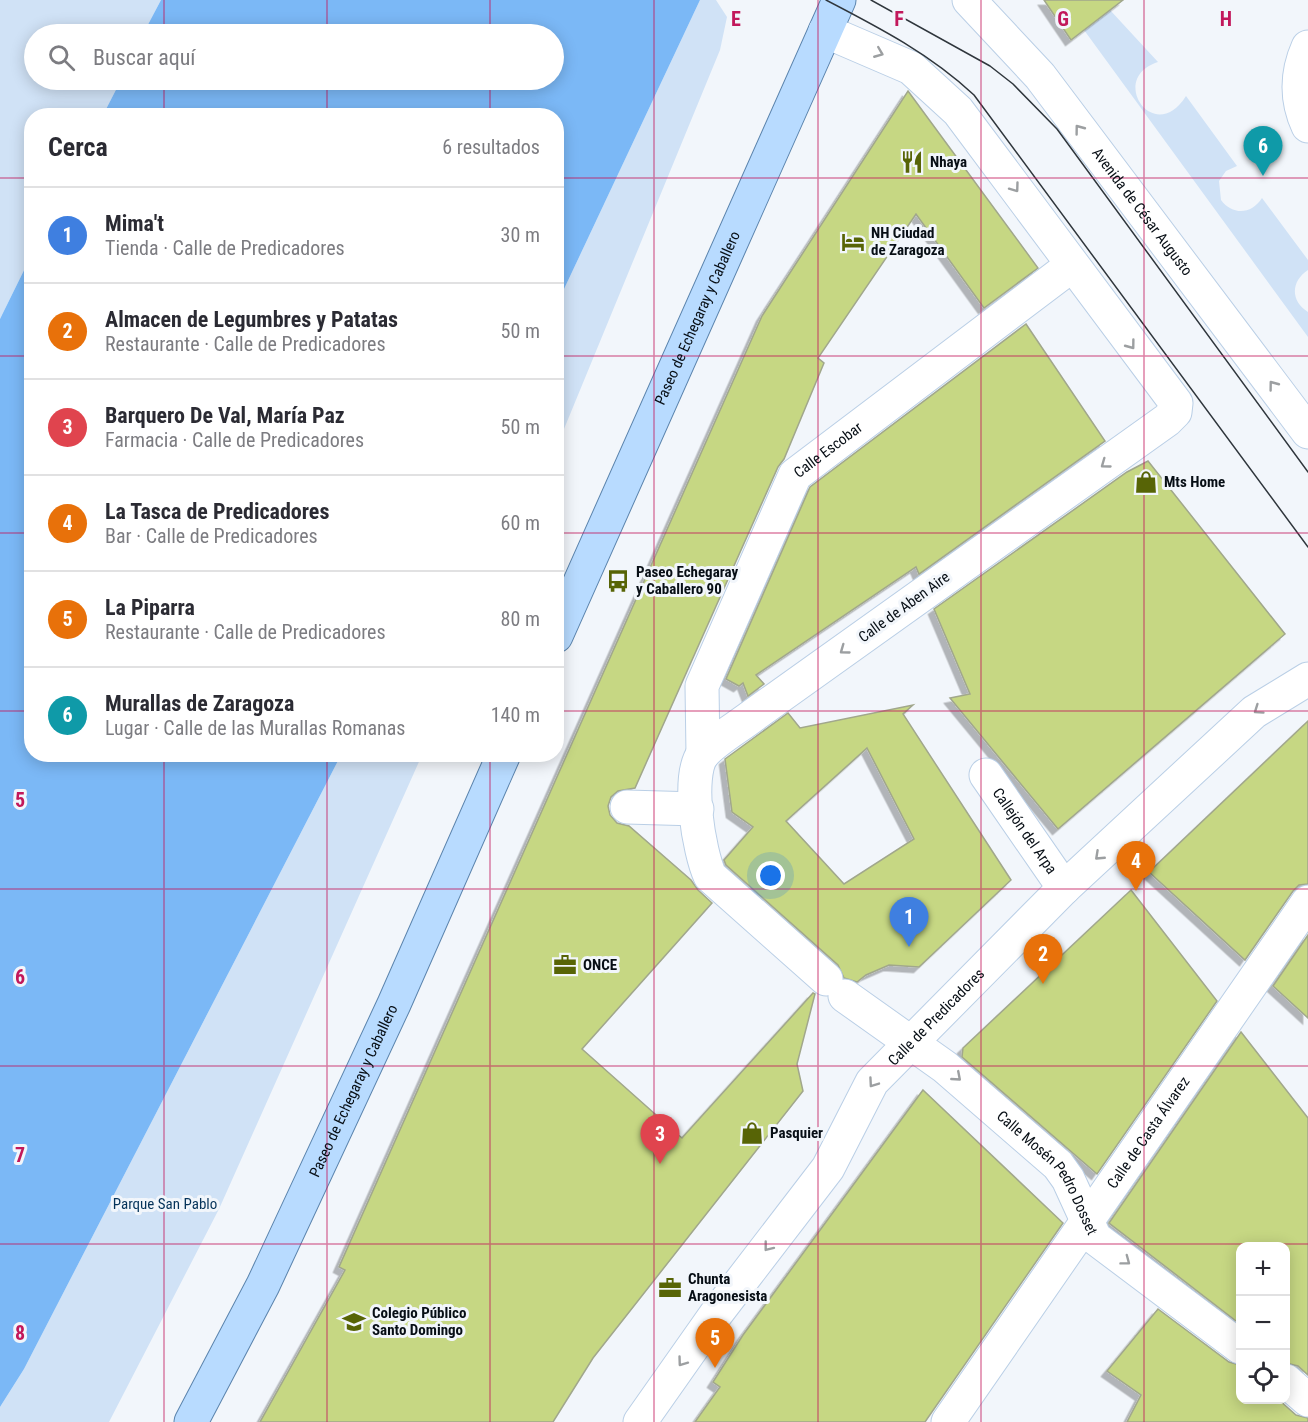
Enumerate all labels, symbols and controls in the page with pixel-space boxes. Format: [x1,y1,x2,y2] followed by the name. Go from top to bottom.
[731,7,741,31] text: E
[894,7,904,31] text: F
[1057,7,1069,31] text: G
[1220,7,1232,31] text: H
[24,24,564,90] search box
[45,41,78,74] icon: search
[93,45,196,70] text: Buscar aquí
[873,46,884,58] one-way arrow
[1076,124,1087,135] one-way arrow
[1244,126,1282,176] pin: 6
[48,132,108,162] text: Cerca
[442,135,540,159] text: 6 resultados
[1088,144,1196,279] street label: Avenida de César Augusto
[899,149,925,175] restaurant icon: Nhaya
[930,153,967,171] place label: Nhaya
[1008,182,1019,193] one-way arrow
[105,211,164,236] text: Mima't
[62,223,73,247] text: 1
[501,223,540,247] text: 30 m
[871,224,945,259] place label: NH Ciudad de Zaragoza
[651,228,744,408] street label: Paseo de Echegaray y Caballero
[840,229,866,255] hotel icon: NH Ciudad de Zaragoza
[105,236,345,260] text: Tienda · Calle de Predicadores
[105,307,398,332] text: Almacen de Legumbres y Patatas
[62,319,73,343] text: 2
[501,319,540,343] text: 50 m
[105,332,386,356] text: Restaurante · Calle de Predicadores
[1124,338,1135,349] one-way arrow
[1269,380,1280,391] one-way arrow
[105,403,345,428] text: Barquero De Val, María Paz
[62,415,73,439] text: 3
[501,415,540,439] text: 50 m
[790,418,866,482] street label: Calle Escobar
[105,428,364,452] text: Farmacia · Calle de Predicadores
[1100,456,1111,467] one-way arrow
[1133,469,1159,495] shop icon: Mts Home
[1164,473,1225,491] place label: Mts Home
[105,499,329,524] text: La Tasca de Predicadores
[62,511,73,535] text: 4
[501,511,540,535] text: 60 m
[105,524,318,548] text: Bar · Calle de Predicadores
[636,563,738,598] place label: Paseo Echegaray y Caballero 90
[605,568,631,594] bus stop icon: Paseo Echegaray y Caballero 90
[855,568,953,646] street label: Calle de Aben Aire
[105,595,195,620] text: La Piparra
[62,607,73,631] text: 5
[501,607,540,631] text: 80 m
[105,620,386,644] text: Restaurante · Calle de Predicadores
[839,643,850,654] one-way arrow
[105,691,294,716] text: Murallas de Zaragoza
[62,703,73,727] text: 6
[491,703,540,727] text: 140 m
[1254,703,1265,714] one-way arrow
[105,716,405,740] text: Lugar · Calle de las Murallas Romanas
[989,785,1061,877] street label: Callejón del Arpa
[15,788,25,812] text: 5
[1116,842,1156,891] pin: 4
[1095,848,1106,859] one-way arrow
[756,861,785,890] your location
[890,898,928,947] pin: 1
[1024,934,1062,984] pin: 2
[552,952,578,978] office icon: ONCE
[583,956,617,974] place label: ONCE
[15,965,25,989] text: 6
[884,965,988,1069] street label: Calle de Predicadores
[306,1002,401,1180] street label: Paseo de Echegaray y Caballero
[950,1070,961,1081] one-way arrow
[1103,1073,1193,1192] street label: Calle de Casta Álvarez
[869,1077,880,1088] one-way arrow
[993,1107,1101,1238] street label: Calle Mosén Pedro Dosset
[640,1114,680,1164] pin: 3
[739,1120,765,1146] shop icon: Pasquier
[770,1124,823,1142] place label: Pasquier
[15,1143,25,1167] text: 7
[113,1195,217,1213] park label: Parque San Pablo
[764,1240,775,1251] one-way arrow
[1236,1242,1290,1404] map controls
[1236,1242,1290,1296] button: +
[1119,1254,1130,1265] one-way arrow
[688,1270,767,1305] place label: Chunta Aragonesista
[657,1275,683,1301] office icon: Chunta Aragonesista
[1236,1296,1290,1350] button: −
[372,1304,466,1339] place label: Colegio Público Santo Domingo
[341,1309,367,1335] school or university icon: Colegio Público Santo Domingo
[696,1318,734,1368] pin: 5
[15,1321,25,1345] text: 8
[1236,1350,1290,1404] button: locate
[678,1355,689,1366] one-way arrow

